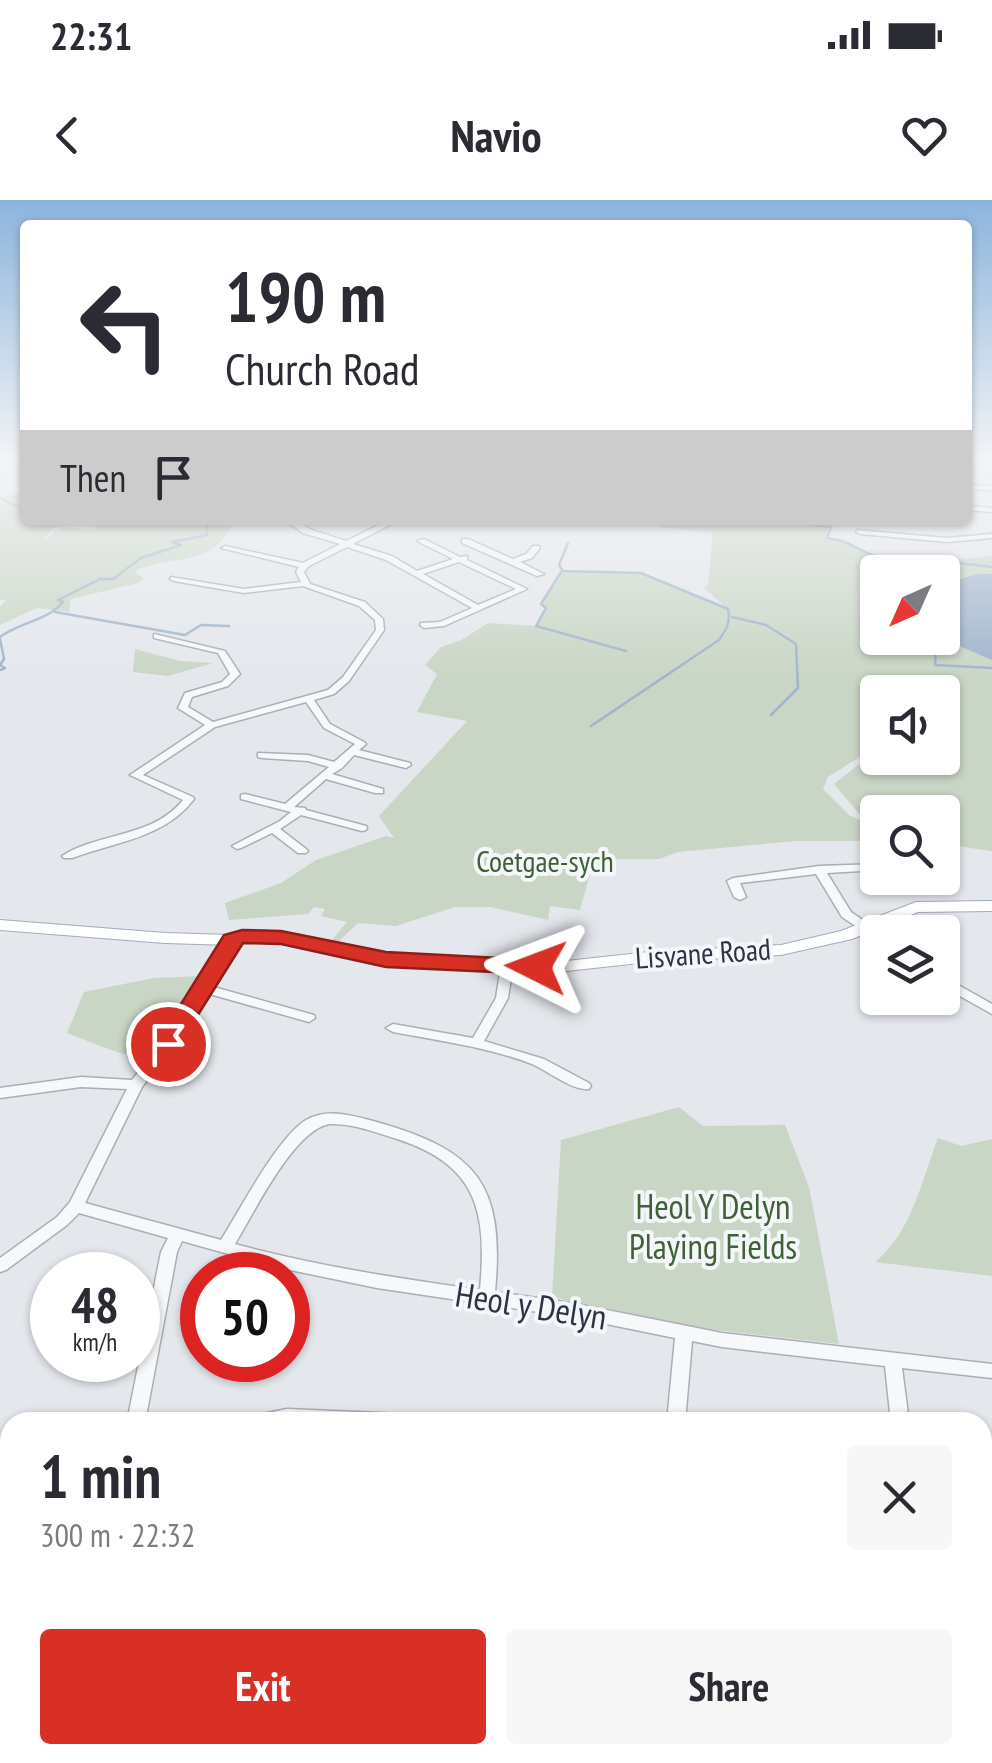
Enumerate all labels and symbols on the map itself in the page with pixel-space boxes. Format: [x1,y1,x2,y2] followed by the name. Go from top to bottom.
[860,555,960,655] north arrow
[476,841,614,880] park label: Coetgae-sych
[484,915,588,1019] position arrow
[634,928,772,977] street label: Lisvane Road
[126,1002,211,1087] pin
[629,1183,797,1269] park label: Heol Y Delyn Playing Fields
[180,1252,310,1382] speed limit sign: 50
[452,1270,610,1340] street label: Heol y Delyn

